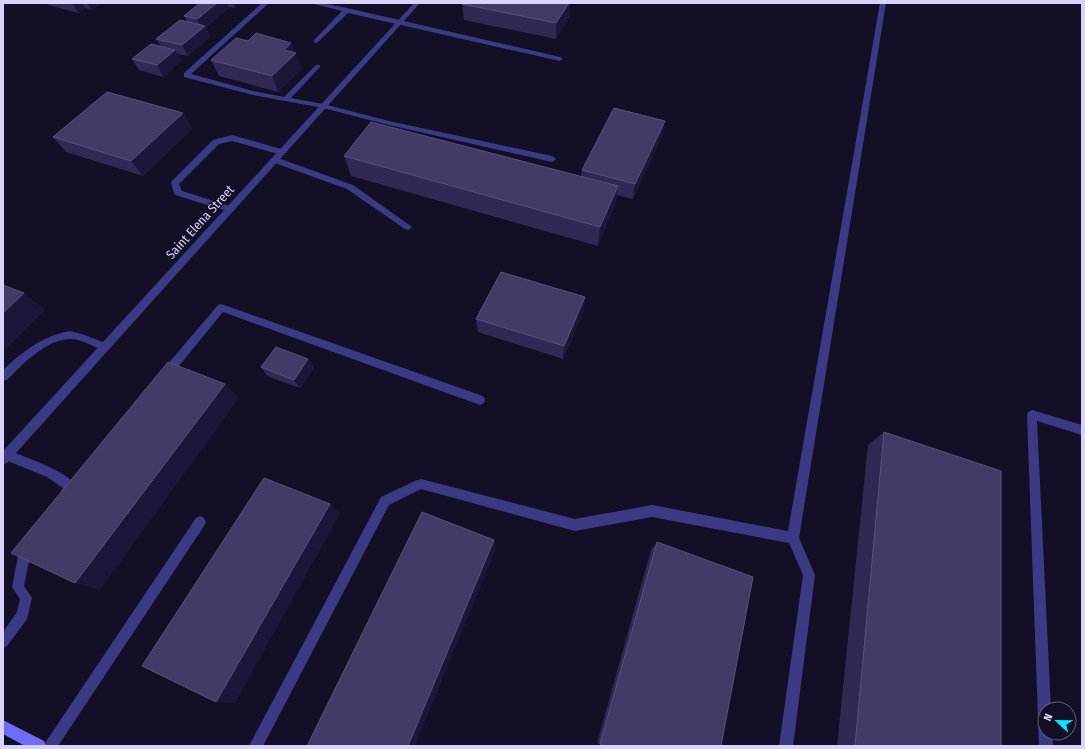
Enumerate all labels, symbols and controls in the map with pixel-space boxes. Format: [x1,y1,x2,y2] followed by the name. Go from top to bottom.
[163,181,238,262] street label: Saint Elena Street
[1037,701,1077,741] north arrow
[1041,712,1055,723] text: N

